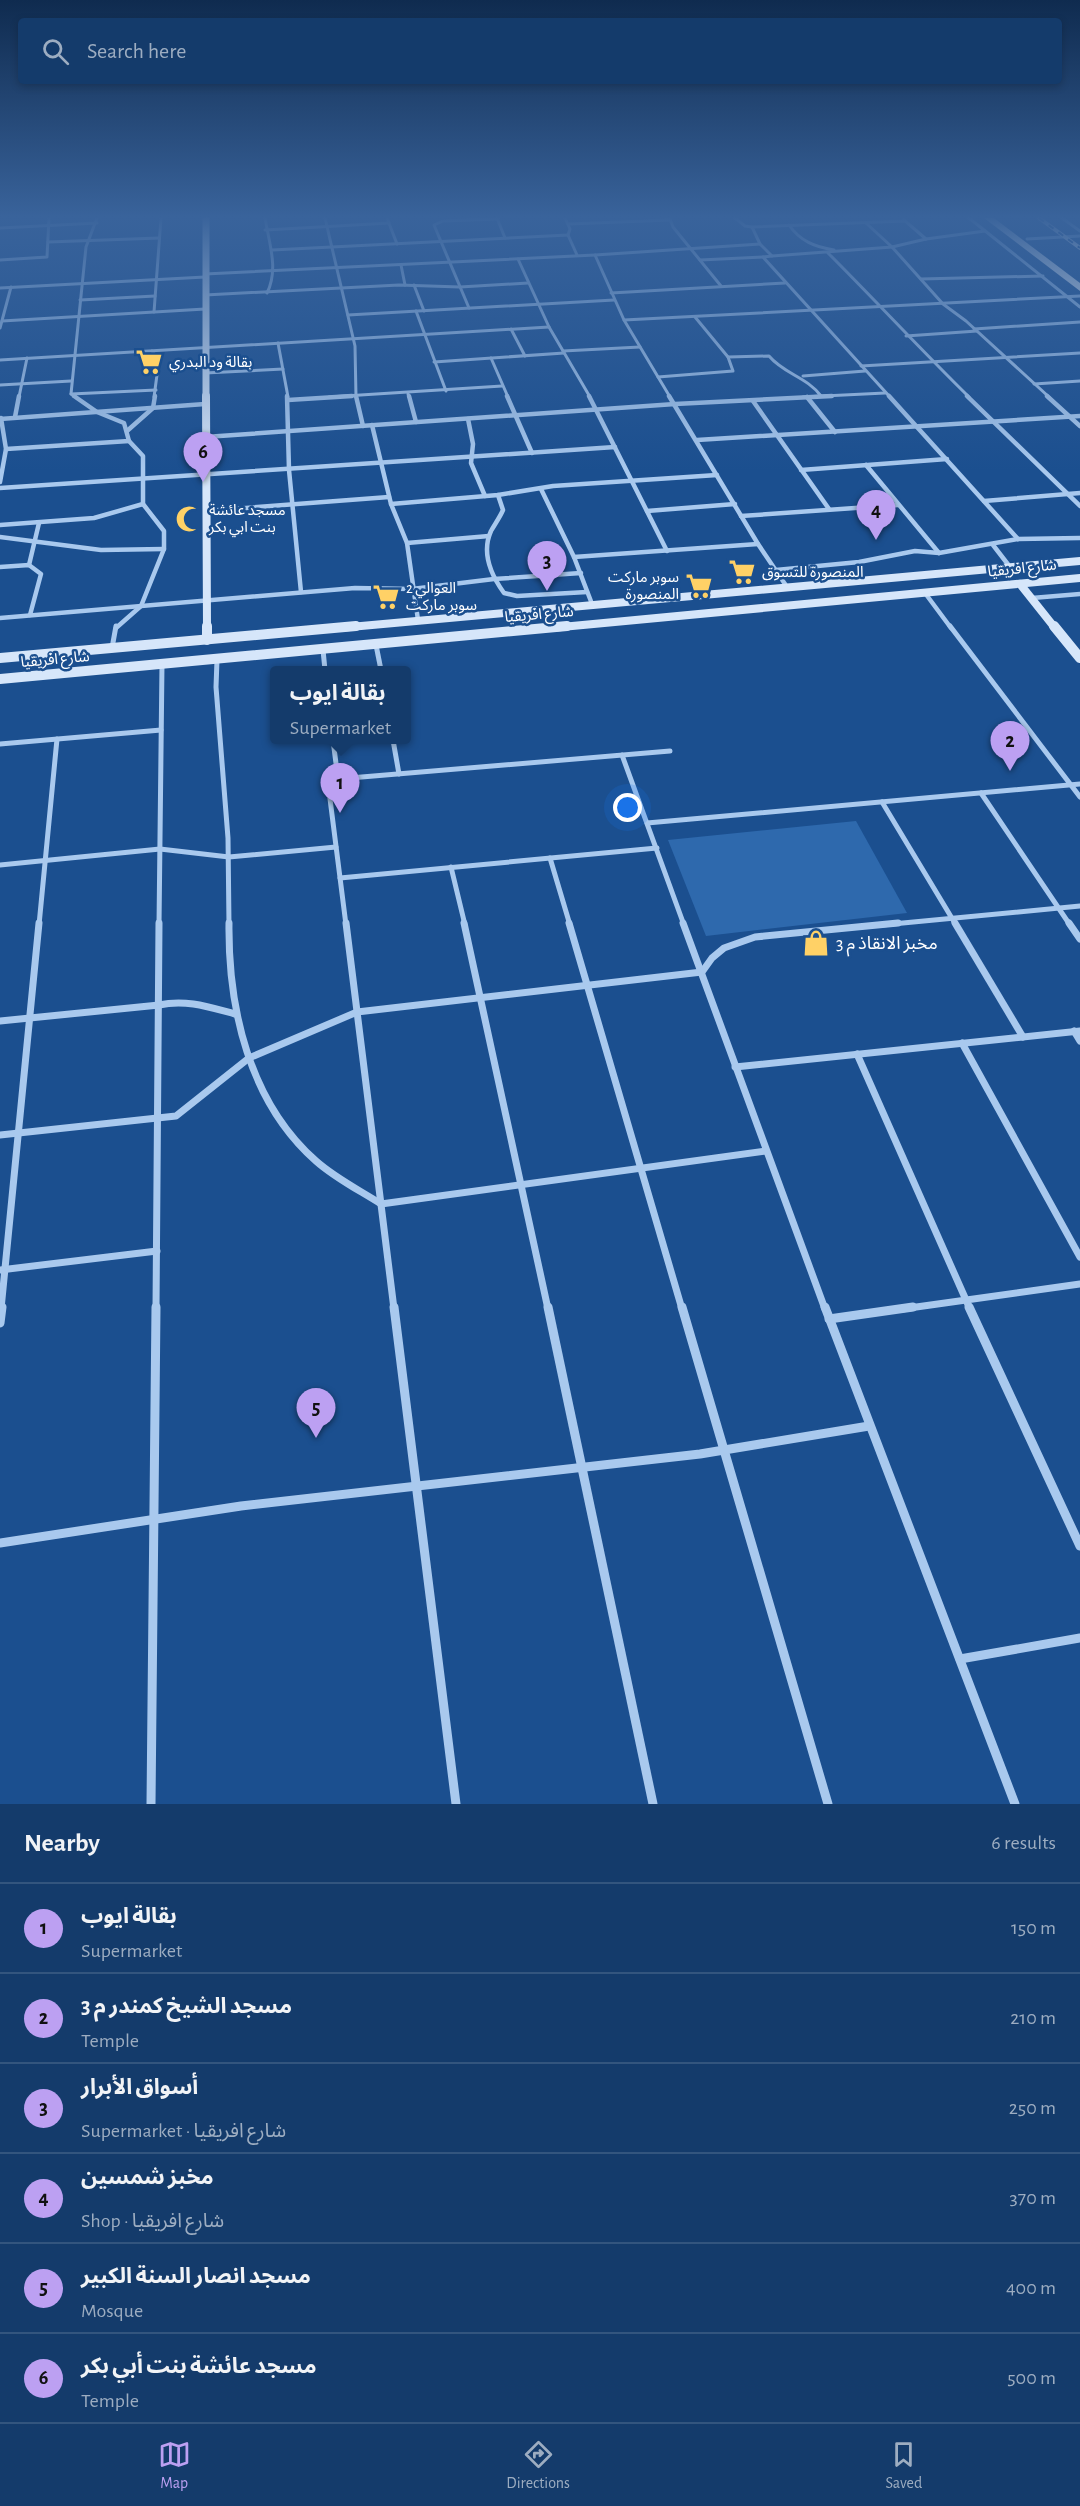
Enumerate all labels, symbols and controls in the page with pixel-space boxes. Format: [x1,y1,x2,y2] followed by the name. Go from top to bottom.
[18,18,1062,84] search box
[39,35,72,68] icon: search
[87,40,186,62] text: Search here
[134,347,164,377] supermarket icon: بقالة ود البدري
[169,355,252,373] place label: بقالة ود البدري
[184,432,222,482] pin: 6
[856,490,896,540] pin: 4
[208,503,286,538] place label: مسجد عائشة بنت ابي بكر
[174,504,204,534] mosque icon: مسجد عائشة بنت ابي بكر
[528,542,566,591] pin: 3
[727,557,757,587] supermarket icon: المنصورة للتسوق
[987,557,1058,584] street label: شارع افريقيا
[762,565,864,581] place label: المنصورة للتسوق
[608,570,679,603] place label: سوبر ماركت المنصورة
[684,571,714,601] supermarket icon: سوبر ماركت المنصورة
[406,581,477,614] place label: العوالي 2 سوبر ماركت
[371,582,401,612] supermarket icon: العوالي 2 سوبر ماركت
[504,604,575,629] street label: شارع افريقيا
[20,649,91,674] street label: شارع افريقيا
[270,666,411,744] popup
[290,682,385,704] text: بقالة ايوب
[290,718,391,738] text: Supermarket
[990,722,1030,771] pin: 2
[320,764,360,813] pin: 1
[613,793,642,822] your location
[801,928,831,958] shop icon: مخبز الانقاذ م 3
[836,935,938,957] place label: مخبز الانقاذ م 3
[296,1388,336,1438] pin: 5
[24,1830,100,1856] text: Nearby
[991,1833,1056,1853] text: 6 results
[81,1905,177,1927] text: بقالة ايوب
[40,1918,47,1938] text: 1
[1011,1918,1056,1938] text: 150 m
[81,1941,182,1961] text: Supermarket
[81,1995,292,2017] text: مسجد الشيخ كمندر م 3
[39,2008,48,2028] text: 2
[1010,2008,1056,2028] text: 210 m
[81,2031,139,2051] text: Temple
[81,2076,198,2098] text: أسواق الأبرار
[39,2098,48,2118] text: 3
[1009,2098,1056,2118] text: 250 m
[81,2121,286,2141] text: Supermarket · شارع افريقيا
[81,2166,214,2188] text: مخبز شمسين
[38,2188,49,2208] text: 4
[1010,2188,1056,2208] text: 370 m
[81,2211,224,2231] text: Shop · شارع افريقيا
[81,2265,311,2287] text: مسجد انصار السنة الكبير
[39,2278,48,2298] text: 5
[1006,2278,1056,2298] text: 400 m
[81,2301,143,2321] text: Mosque
[81,2355,316,2377] text: مسجد عائشة بنت أبي بكر
[39,2368,48,2388] text: 6
[1007,2368,1056,2388] text: 500 m
[81,2391,139,2411] text: Temple
[158,2438,191,2493] tab: Map
[506,2438,570,2493] tab: Directions
[886,2438,922,2493] tab: Saved

